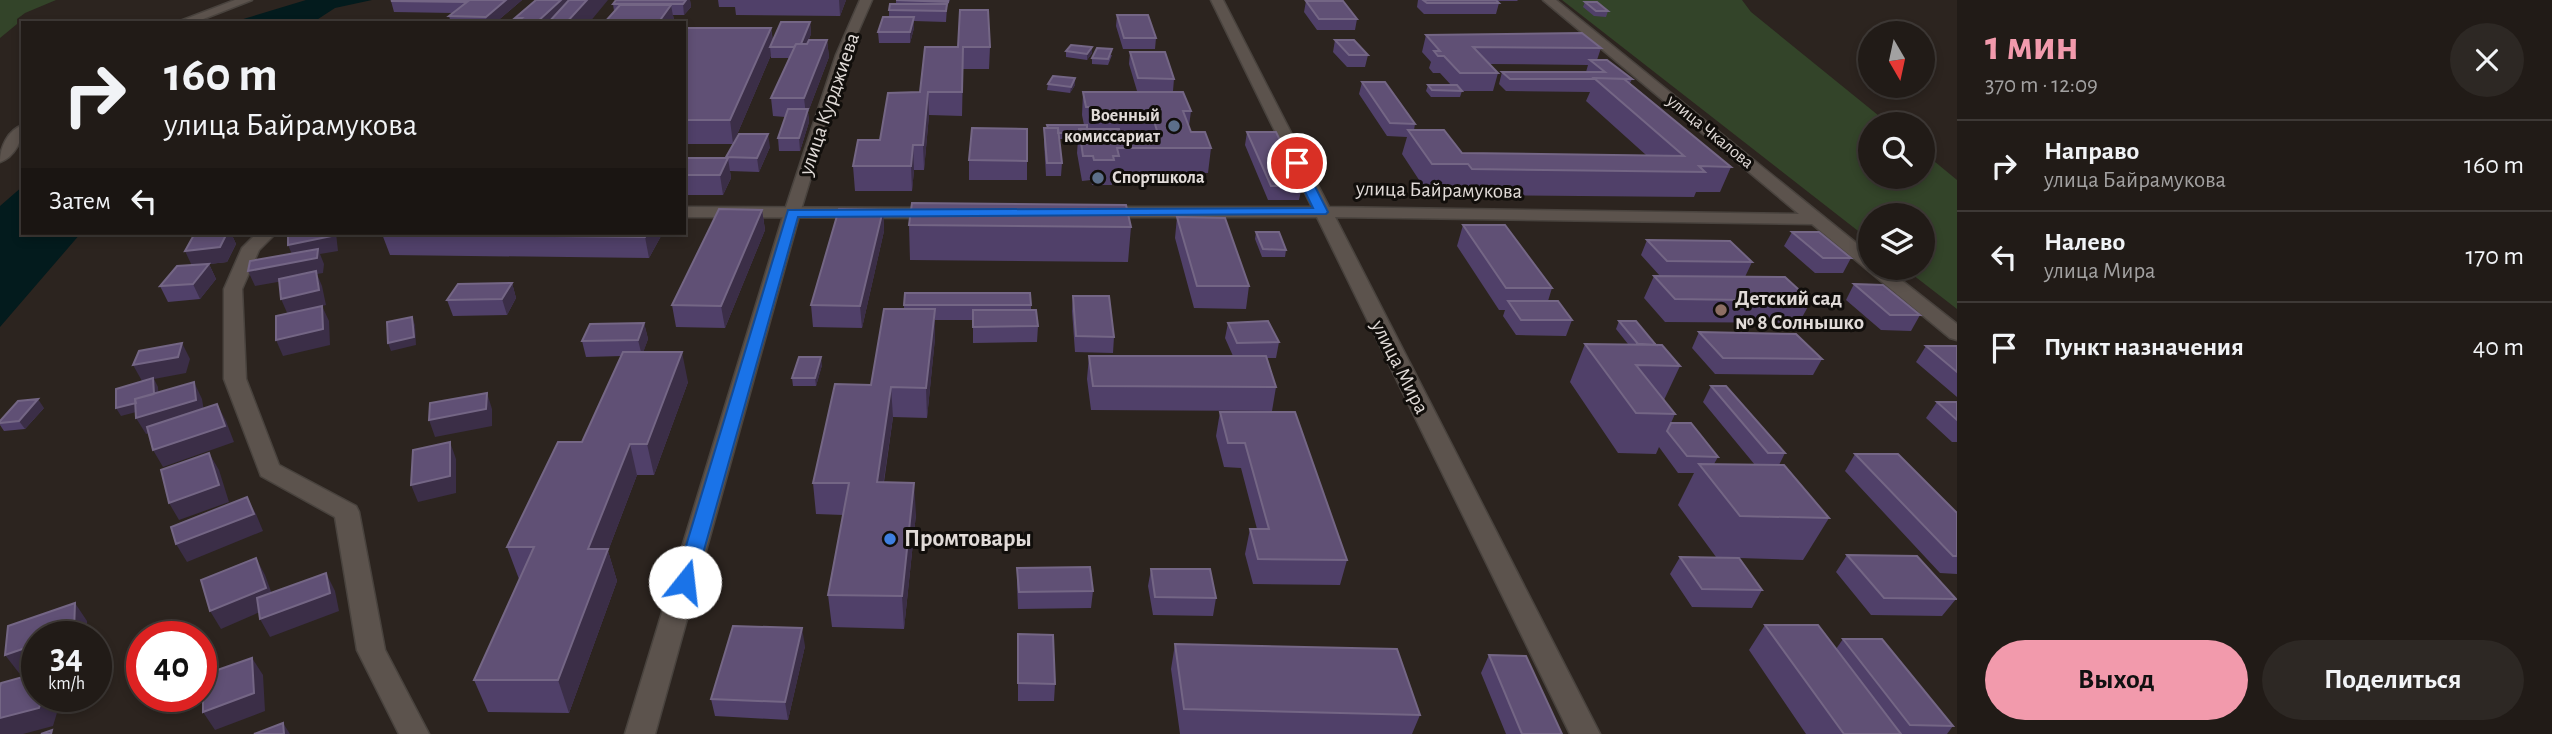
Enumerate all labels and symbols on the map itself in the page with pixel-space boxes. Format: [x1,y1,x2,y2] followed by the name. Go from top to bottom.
[1858,21,1936,98] north arrow
[795,30,863,179] street label: улица Курджиева
[1662,91,1757,172] street label: улица Чкалова
[1064,107,1161,146] place label: Военный комиссариат
[1166,118,1182,134] marker: Военный комиссариат
[1267,133,1327,193] pin
[1112,169,1205,187] place label: Спортшкола
[1090,170,1106,186] marker: Спортшкола
[1355,178,1523,202] street label: улица Байрамукова
[1735,288,1864,333] place label: Детский сад № 8 Солнышко
[1713,302,1729,318] marker: Детский сад № 8 Солнышко
[1367,316,1433,418] street label: улица Мира
[904,527,1032,551] place label: Промтовары
[882,531,898,547] marker: Промтовары
[648,545,722,619] position arrow
[126,621,217,712] speed limit sign: 40

